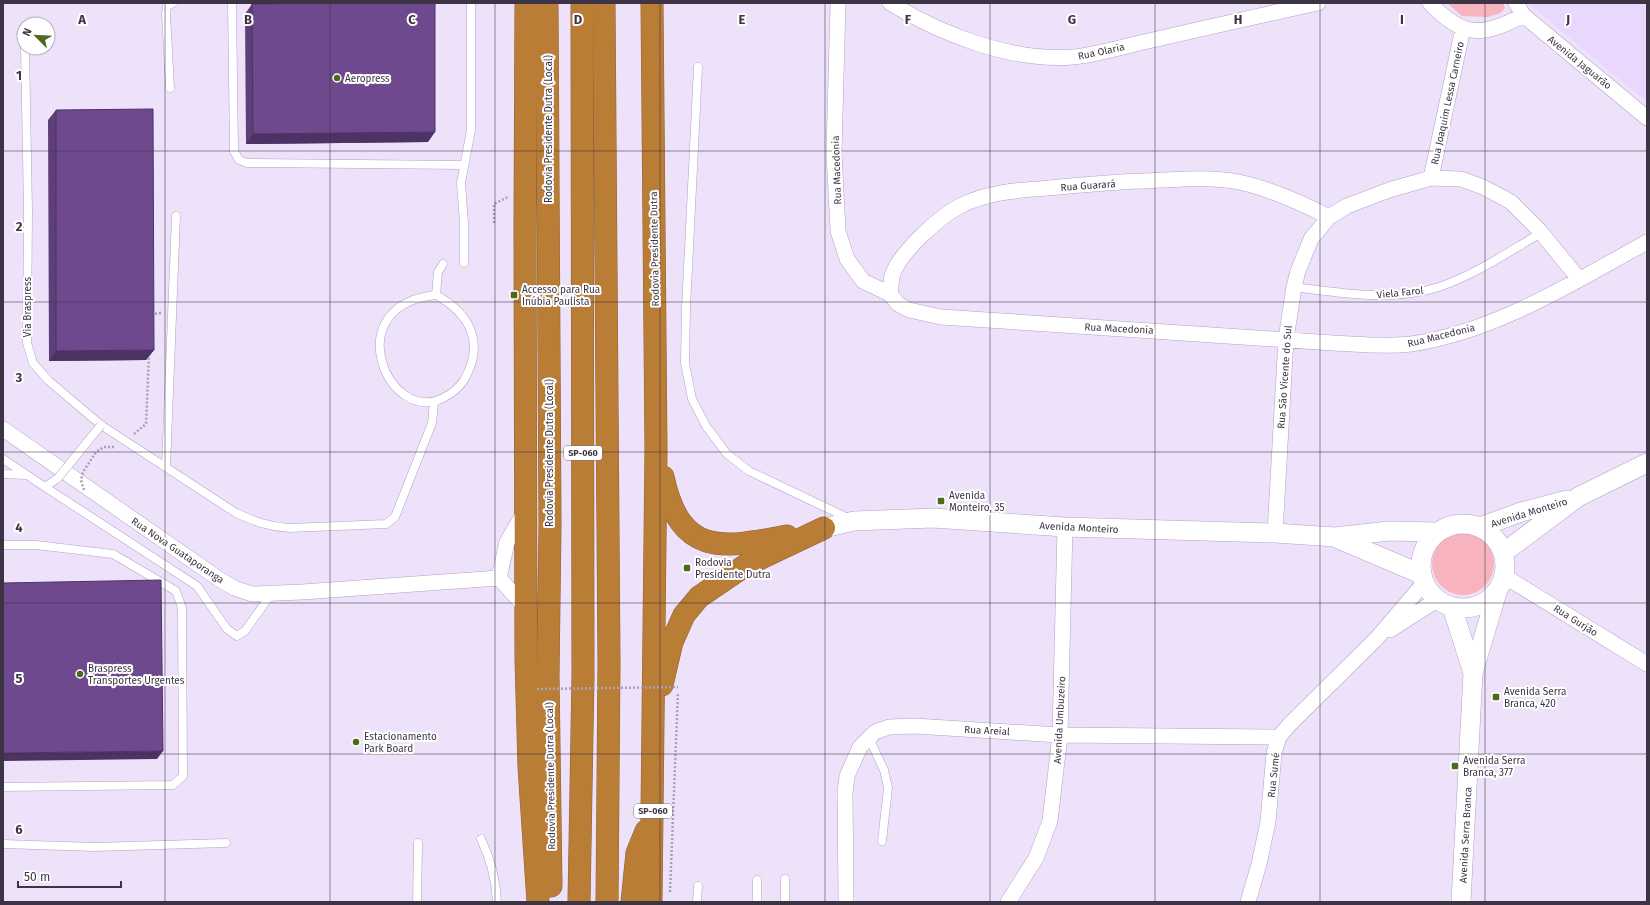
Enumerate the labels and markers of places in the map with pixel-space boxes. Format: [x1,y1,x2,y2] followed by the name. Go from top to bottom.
[332,73,342,83] marker: Aeropress
[345,73,390,85] place label: Aeropress
[522,284,600,308] place label: Accesso para Rua Inúbia Paulista
[509,290,519,300] marker: Accesso para Rua Inúbia Paulista
[949,490,1005,514] place label: Avenida Monteiro, 35
[936,496,946,506] marker: Avenida Monteiro, 35
[695,557,771,581] place label: Rodovia Presidente Dutra
[682,563,692,573] marker: Rodovia Presidente Dutra
[88,663,185,687] place label: Braspress Transportes Urgentes
[75,669,85,679] marker: Braspress Transportes Urgentes
[1504,686,1567,710] place label: Avenida Serra Branca, 420
[1491,692,1501,702] marker: Avenida Serra Branca, 420
[364,731,437,755] place label: Estacionamento Park Board
[351,737,361,747] marker: Estacionamento Park Board
[1463,755,1526,779] place label: Avenida Serra Branca, 377
[1450,761,1460,771] marker: Avenida Serra Branca, 377

